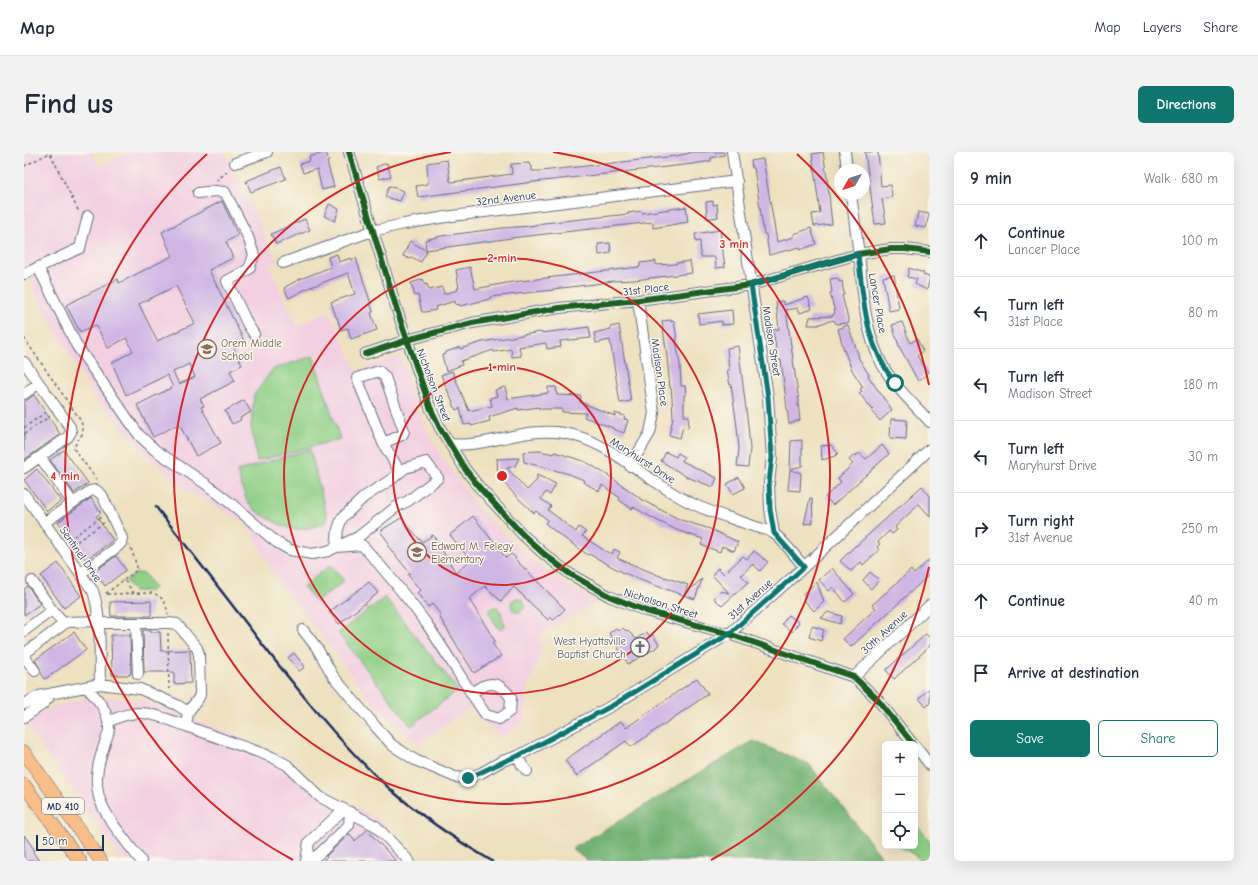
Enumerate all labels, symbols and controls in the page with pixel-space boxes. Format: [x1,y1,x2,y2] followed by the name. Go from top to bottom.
[20,17,55,39] text: Map
[1094,19,1121,36] text: Map
[1143,19,1181,36] text: Layers
[1203,19,1238,36] text: Share
[1138,86,1234,123] button: Directions
[24,88,113,120] text: Find us
[834,164,870,200] north arrow
[970,169,1012,188] text: 9 min
[1144,171,1218,186] text: Walk · 680 m
[475,188,537,209] street label: 32nd Avenue
[1008,224,1065,242] text: Continue
[970,230,992,252] icon: ahead
[1182,233,1218,248] text: 100 m
[719,237,749,251] text: 3 min
[1008,242,1080,257] text: Lancer Place
[487,251,517,265] text: 2 min
[866,272,889,335] street label: Lancer Place
[622,280,670,299] street label: 31st Place
[1008,296,1064,314] text: Turn left
[970,302,992,324] icon: left
[760,305,784,378] street label: Madison Street
[1188,305,1218,320] text: 80 m
[1008,314,1063,329] text: 31st Place
[221,337,282,363] place label: Orem Middle School
[648,337,671,407] street label: Madison Place
[196,338,218,360] school or university icon: Orem Middle School
[414,347,454,424] street label: Nicholson Street
[488,360,516,374] text: 1 min
[1008,368,1064,386] text: Turn left
[886,374,904,392] route start
[970,374,992,396] icon: left
[1183,377,1218,392] text: 180 m
[1008,386,1092,401] text: Madison Street
[608,435,678,487] street label: Maryhurst Drive
[1008,440,1064,458] text: Turn left
[970,446,992,468] icon: left
[1188,449,1218,464] text: 30 m
[1008,458,1097,473] text: Maryhurst Drive
[51,469,79,483] text: 4 min
[495,469,509,483] centre of rings
[1008,512,1074,530] text: Turn right
[970,518,992,540] icon: right
[1181,521,1218,536] text: 250 m
[57,524,105,585] street label: Sentinel Drive
[1008,530,1073,545] text: 31st Avenue
[431,540,514,566] place label: Edward M. Felegy Elementary
[406,541,428,563] school or university icon: Edward M. Felegy Elementary
[726,576,775,623] street label: 31st Avenue
[622,585,700,622] street label: Nicholson Street
[970,590,992,612] icon: ahead
[1008,592,1065,610] text: Continue
[1189,593,1218,608] text: 40 m
[859,607,911,657] street label: 30th Avenue
[554,635,626,661] place label: West Hyattsville Baptist Church
[629,636,651,658] church icon: West Hyattsville Baptist Church
[970,662,992,684] icon: arrive
[1008,664,1139,682] text: Arrive at destination
[970,720,1090,757] button: Save
[1098,720,1218,757] button: Share
[882,741,918,849] map controls
[882,741,918,777] button: +
[459,769,477,787] route end
[882,777,918,813] button: −
[42,798,84,814] road number: MD 410
[882,813,918,849] button: locate
[36,833,104,852] scale bar
[42,835,67,848] text: 50 m

